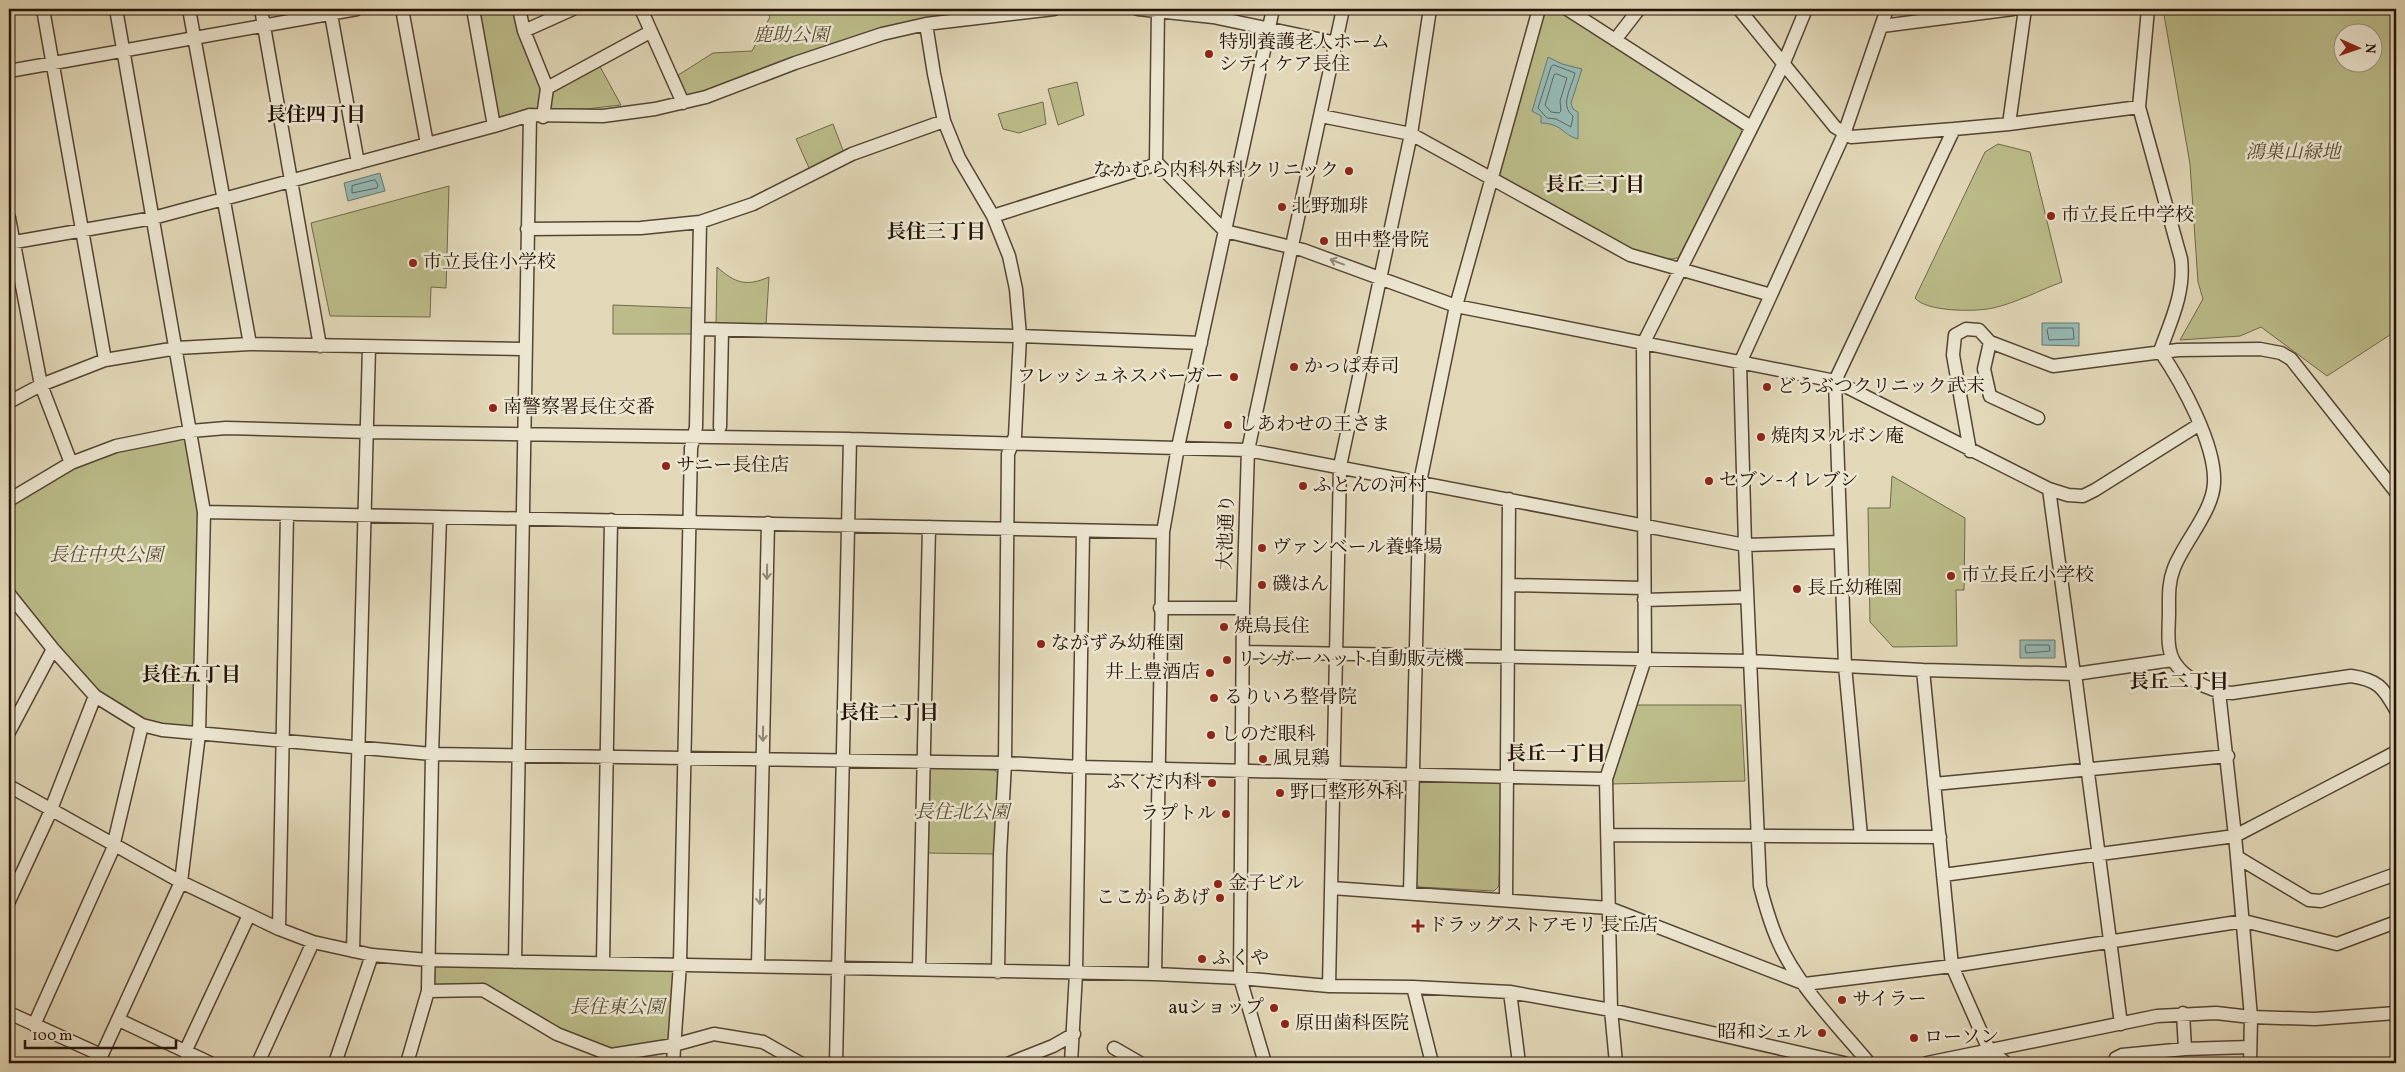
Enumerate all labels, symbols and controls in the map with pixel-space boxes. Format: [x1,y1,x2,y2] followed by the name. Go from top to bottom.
[2332,22,2382,72] north arrow
[753,23,832,49] park label: 鹿助公園
[1219,30,1390,78] place label: 特別養護老人ホーム シティケア長住
[2360,43,2379,54] text: N
[1203,48,1215,60] marker: 特別養護老人ホーム シティケア長住
[266,102,366,130] district label: 長住四丁目
[2245,140,2342,166] park label: 鴻巣山緑地
[1093,158,1339,184] place label: なかむら内科外科クリニック
[1343,165,1355,177] marker: なかむら内科外科クリニック
[1545,172,1645,200] district label: 長丘三丁目
[1292,194,1368,220] place label: 北野珈琲
[1276,201,1288,213] marker: 北野珈琲
[2061,203,2194,229] place label: 市立長丘中学校
[2045,210,2057,222] marker: 市立長丘中学校
[886,219,986,247] district label: 長住三丁目
[1334,228,1429,254] place label: 田中整骨院
[1318,235,1330,247] marker: 田中整骨院
[423,250,556,276] place label: 市立長住小学校
[407,257,419,269] marker: 市立長住小学校
[1329,257,1345,266] one-way arrow
[1304,354,1399,380] place label: かっぱ寿司
[1288,361,1300,373] marker: かっぱ寿司
[1017,364,1224,390] place label: フレッシュネスバーガー
[1228,371,1240,383] marker: フレッシュネスバーガー
[1777,374,1985,400] place label: どうぶつクリニック武末
[1761,381,1773,393] marker: どうぶつクリニック武末
[503,395,655,421] place label: 南警察署長住交番
[487,402,499,414] marker: 南警察署長住交番
[1238,412,1390,438] place label: しあわせの王さま
[1222,419,1234,431] marker: しあわせの王さま
[1771,424,1904,450] place label: 焼肉ヌルボン庵
[1755,431,1767,443] marker: 焼肉ヌルボン庵
[676,453,789,479] place label: サニー長住店
[660,460,672,472] marker: サニー長住店
[1719,468,1858,494] place label: セブン-イレブン
[1313,473,1427,499] place label: ふとんの河村
[1703,475,1715,487] marker: セブン-イレブン
[1297,480,1309,492] marker: ふとんの河村
[1213,494,1241,570] street label: 大池通り
[1272,535,1442,561] place label: ヴァンベール養蜂場
[1256,542,1268,554] marker: ヴァンベール養蜂場
[49,543,166,569] park label: 長住中央公園
[1961,563,2094,589] place label: 市立長丘小学校
[762,564,772,580] one-way arrow
[1945,570,1957,582] marker: 市立長丘小学校
[1272,572,1329,598] place label: 磯はん
[1807,576,1902,602] place label: 長丘幼稚園
[1256,579,1268,591] marker: 磯はん
[1791,583,1803,595] marker: 長丘幼稚園
[1234,614,1310,640] place label: 焼鳥長住
[1218,621,1230,633] marker: 焼鳥長住
[1051,631,1184,657] place label: ながずみ幼稚園
[1035,638,1047,650] marker: ながずみ幼稚園
[1237,647,1464,673] place label: リンガーハット自動販売機
[1221,654,1233,666] marker: リンガーハット自動販売機
[1105,660,1200,686] place label: 井上豊酒店
[141,662,241,690] district label: 長住五丁目
[1204,667,1216,679] marker: 井上豊酒店
[2129,669,2229,697] district label: 長丘二丁目
[1224,685,1357,711] place label: るりいろ整骨院
[1208,692,1220,704] marker: るりいろ整骨院
[839,700,939,728] district label: 長住二丁目
[1221,722,1316,748] place label: しのだ眼科
[759,726,768,742] one-way arrow
[1205,729,1217,741] marker: しのだ眼科
[1506,741,1606,769] district label: 長丘一丁目
[1273,746,1330,772] place label: 風見鶏
[1257,753,1269,765] marker: 風見鶏
[1107,770,1202,796] place label: ふくだ内科
[1206,777,1218,789] marker: ふくだ内科
[1290,780,1404,806] place label: 野口整形外科
[1274,787,1286,799] marker: 野口整形外科
[914,800,1012,826] park label: 長住北公園
[1140,801,1216,827] place label: ラプトル
[1220,808,1232,820] marker: ラプトル
[1228,871,1304,897] place label: 金子ビル
[1212,878,1224,890] marker: 金子ビル
[1096,885,1210,911] place label: ここからあげ
[755,888,765,904] one-way arrow
[1214,892,1226,904] marker: ここからあげ
[1428,913,1658,939] place label: ドラッグストアモリ 長丘店
[1412,920,1424,932] marker: ドラッグストアモリ 長丘店
[1212,946,1269,972] place label: ふくや
[1196,953,1208,965] marker: ふくや
[1852,987,1927,1013] place label: サイラー
[1836,994,1848,1006] marker: サイラー
[569,995,667,1021] park label: 長住東公園
[1168,995,1264,1021] place label: auショップ
[1268,1002,1280,1014] marker: auショップ
[1295,1011,1409,1037] place label: 原田歯科医院
[25,1017,176,1049] scale bar
[1279,1018,1291,1030] marker: 原田歯科医院
[1717,1020,1812,1046] place label: 昭和シェル
[1924,1025,1999,1051] place label: ローソン
[32,1026,72,1047] text: 100 m
[1816,1027,1828,1039] marker: 昭和シェル
[1908,1032,1920,1044] marker: ローソン

